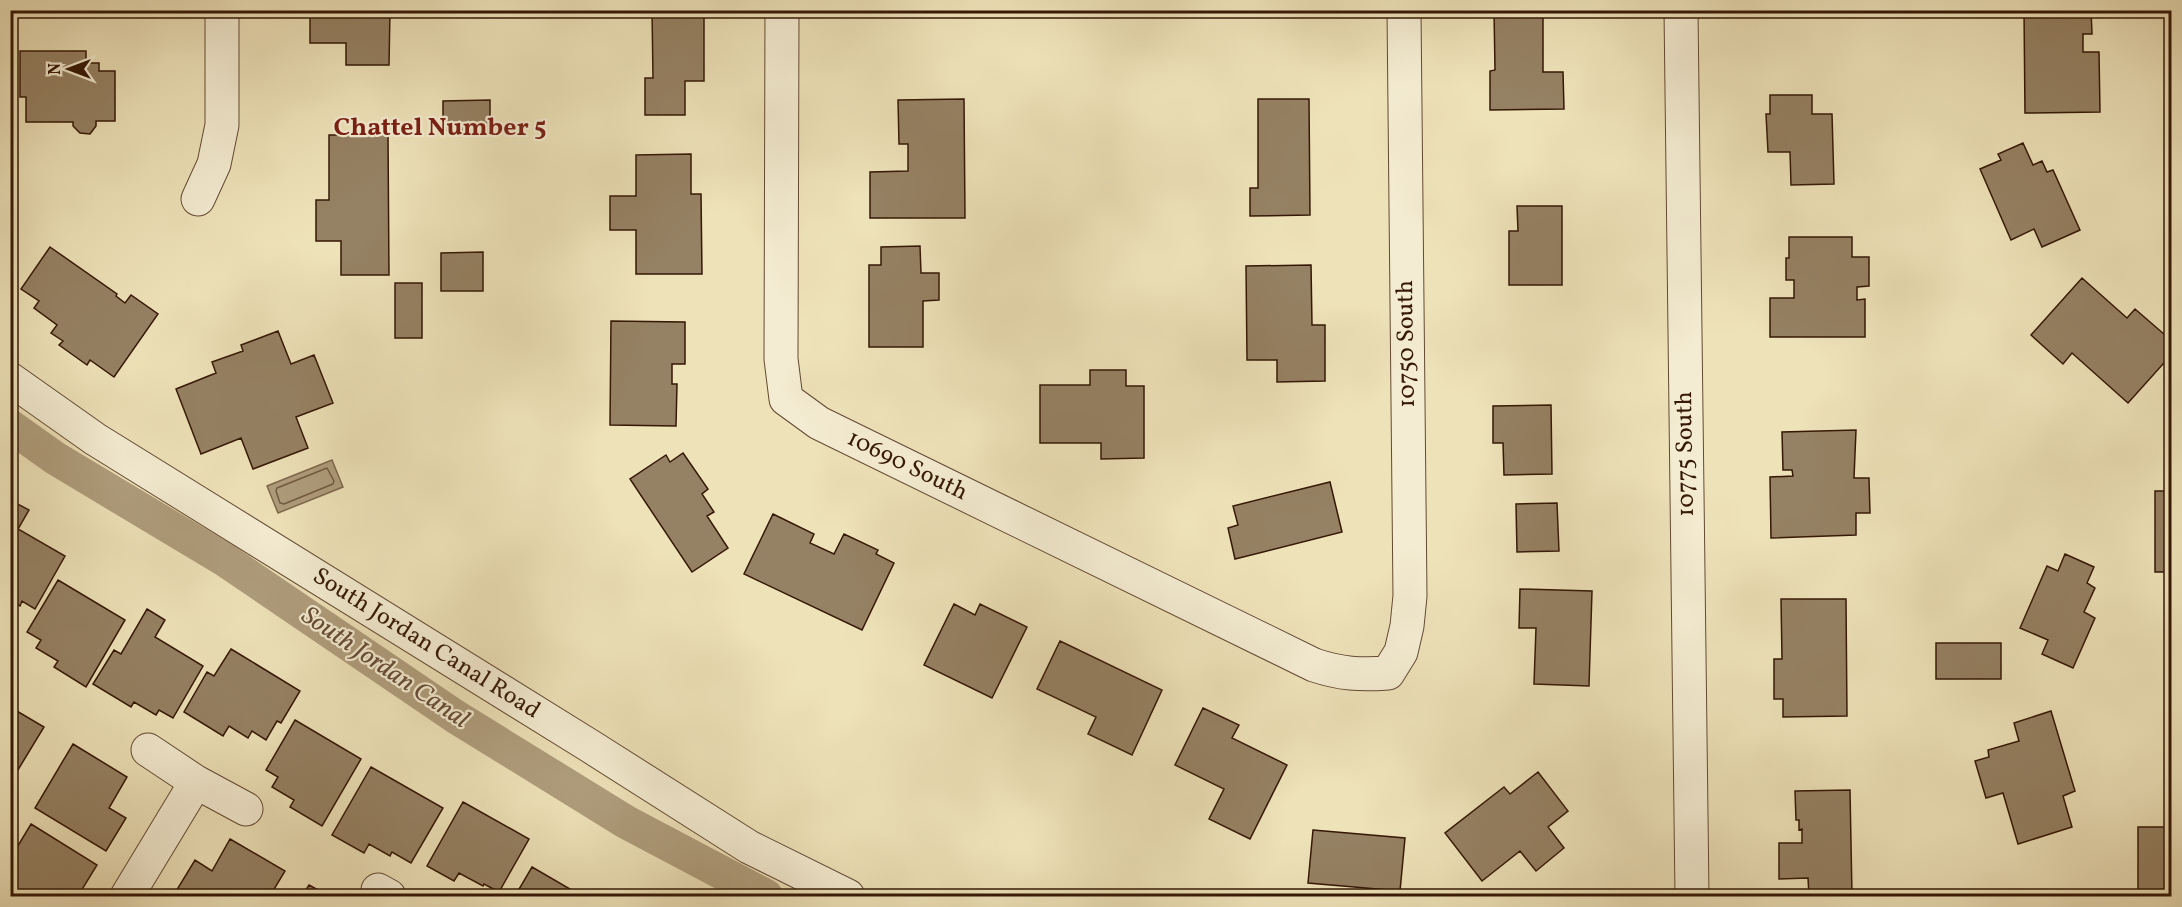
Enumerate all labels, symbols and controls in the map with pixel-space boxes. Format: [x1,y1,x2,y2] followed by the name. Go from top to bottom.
[39,39,99,99] north arrow
[45,63,67,75] text: N
[334,110,547,146] district label: Chattel Number 5
[1389,280,1425,408] street label: 10750 South
[1668,391,1704,517] street label: 10775 South
[841,422,973,510] street label: 10690 South
[307,562,545,726] street label: South Jordan Canal Road
[295,600,475,736] water label: South Jordan Canal

